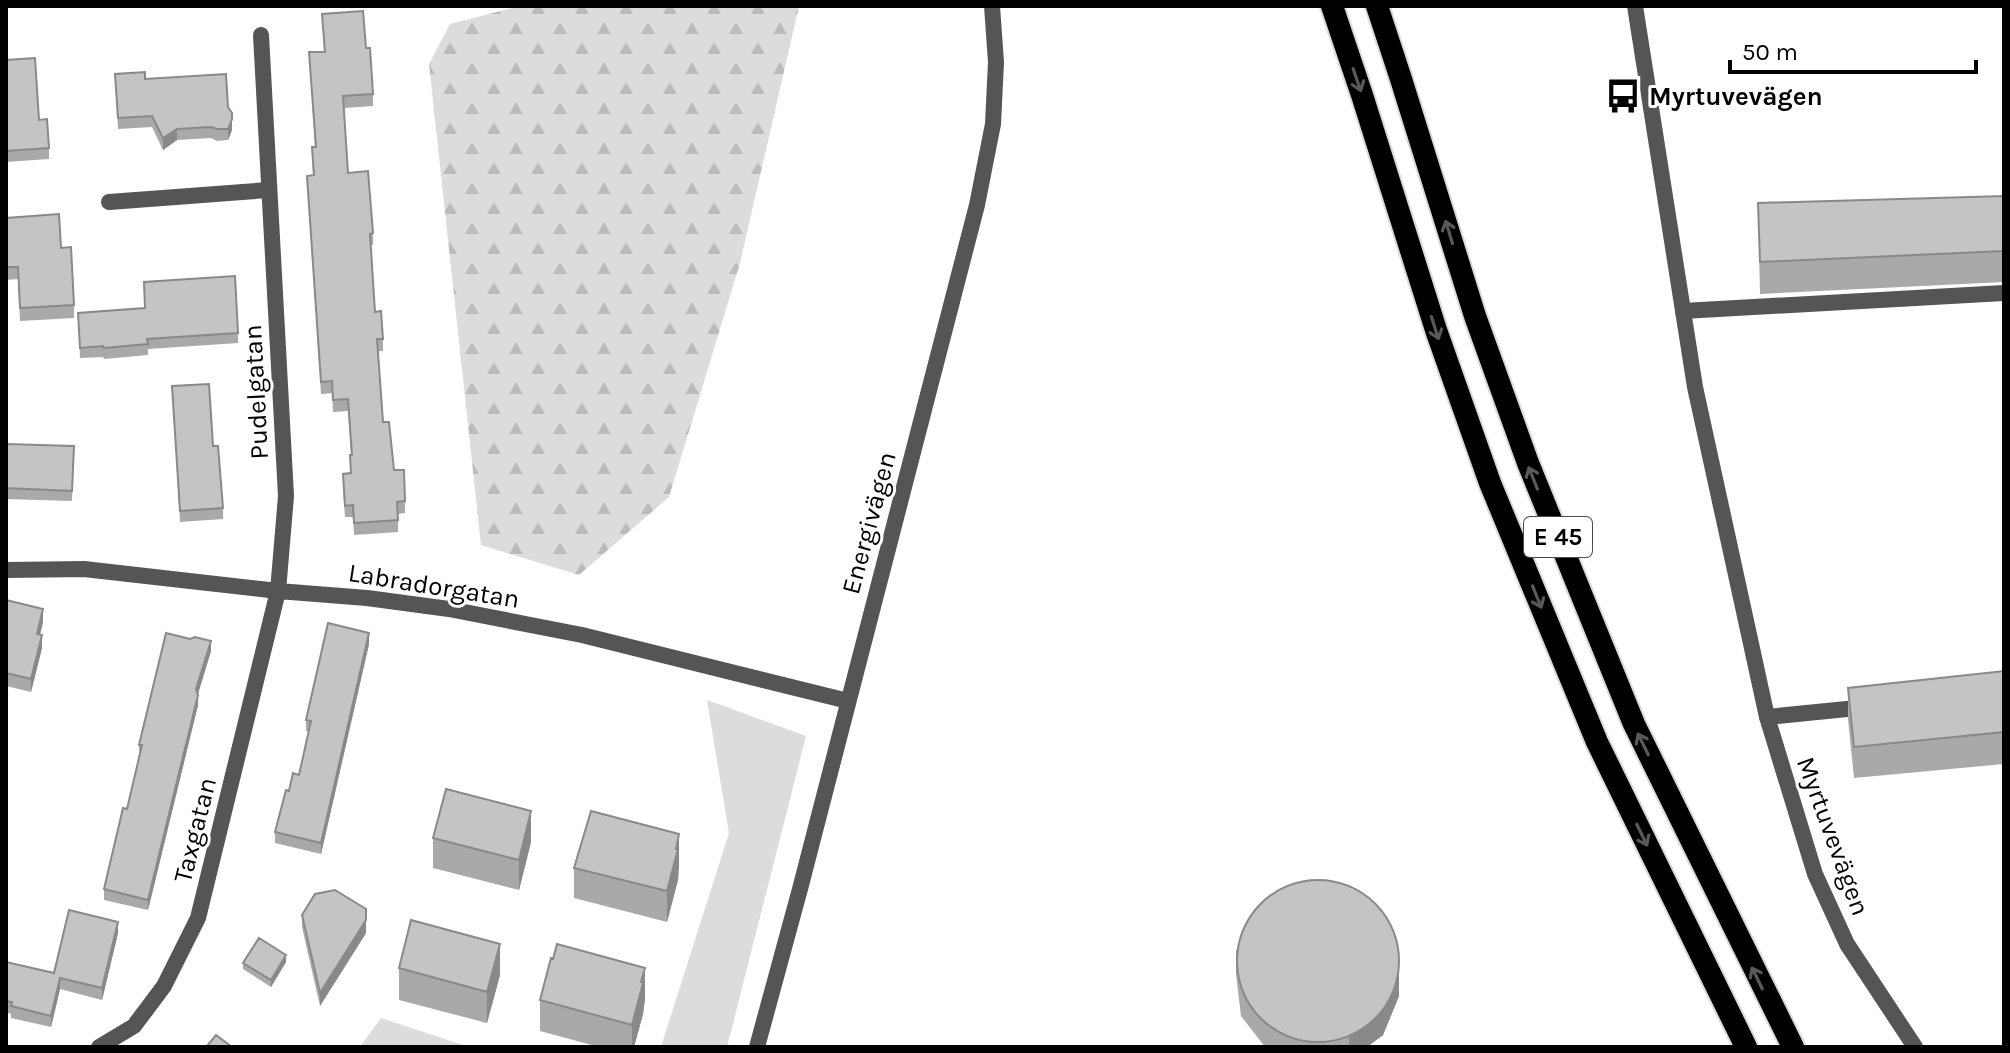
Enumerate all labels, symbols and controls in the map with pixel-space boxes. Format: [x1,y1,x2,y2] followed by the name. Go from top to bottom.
[1730,24,1976,74] scale bar
[1742,38,1798,66] text: 50 m
[1351,67,1366,92] one-way arrow
[1604,77,1642,115] bus stop icon: Myrtuvevägen
[1649,81,1823,112] place label: Myrtuvevägen
[1441,220,1455,245] one-way arrow
[1429,315,1444,340] one-way arrow
[237,324,275,460] street label: Pudelgatan
[835,448,903,598] street label: Energivägen
[1525,466,1540,491] one-way arrow
[1524,517,1592,557] road number: E 45
[346,557,522,615] street label: Labradorgatan
[1531,584,1545,609] one-way arrow
[1635,732,1650,756] one-way arrow
[1790,752,1876,920] street label: Myrtuvevägen
[167,774,223,886] street label: Taxgatan
[1635,823,1650,847] one-way arrow
[1749,966,1764,990] one-way arrow

